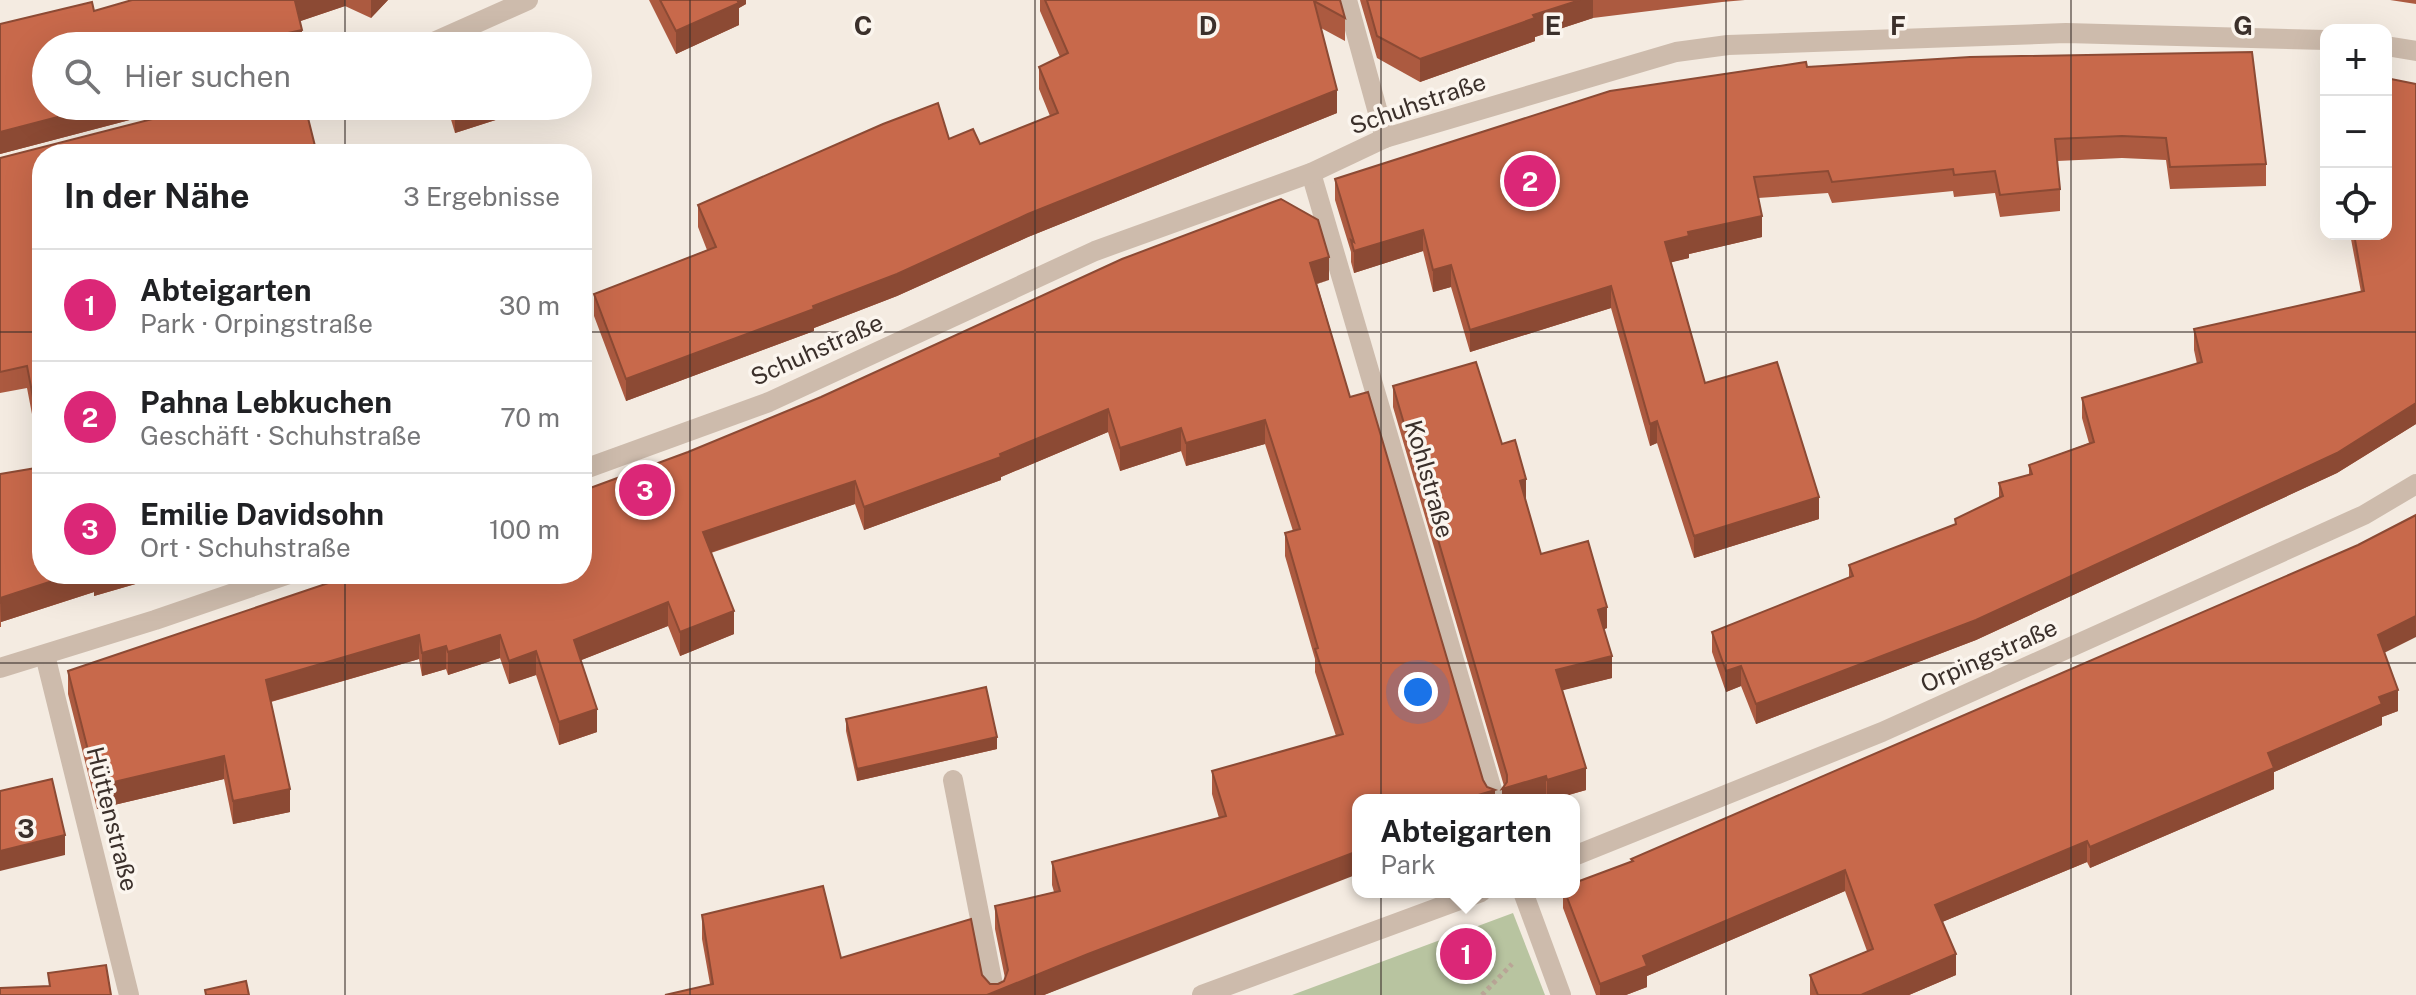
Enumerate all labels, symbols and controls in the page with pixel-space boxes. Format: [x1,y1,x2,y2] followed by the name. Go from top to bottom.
[854,10,872,41] text: C
[1199,10,1217,41] text: D
[1545,10,1561,41] text: E
[1890,10,1906,41] text: F
[2233,10,2253,41] text: G
[2320,24,2392,240] map controls
[2320,24,2392,96] button: +
[32,32,592,120] search box
[60,54,104,98] icon: search
[124,58,291,94] text: Hier suchen
[1346,67,1489,139] street label: Schuhstraße
[2320,96,2392,168] button: −
[1504,151,1556,211] pin: 2
[2320,168,2392,240] button: locate
[64,176,250,216] text: In der Nähe
[403,181,560,212] text: 3 Ergebnisse
[140,272,311,308] text: Abteigarten
[84,290,96,321] text: 1
[499,290,560,321] text: 30 m
[746,307,887,391] street label: Schuhstraße
[140,308,373,339] text: Park · Orpingstraße
[140,384,392,420] text: Pahna Lebkuchen
[82,402,98,433] text: 2
[500,402,560,433] text: 70 m
[1400,417,1460,541] street label: Kohlstraße
[140,420,421,451] text: Geschäft · Schuhstraße
[619,460,671,520] pin: 3
[140,496,384,532] text: Emilie Davidsohn
[81,514,99,545] text: 3
[489,514,560,545] text: 100 m
[140,532,351,563] text: Ort · Schuhstraße
[1916,612,2061,698] street label: Orpingstraße
[1398,672,1438,712] your location
[81,744,144,894] street label: Hüttenstraße
[1352,794,1580,898] popup
[17,813,35,844] text: 3
[1380,813,1552,849] text: Abteigarten
[1380,849,1436,880] text: Park
[1440,924,1492,984] pin: 1

